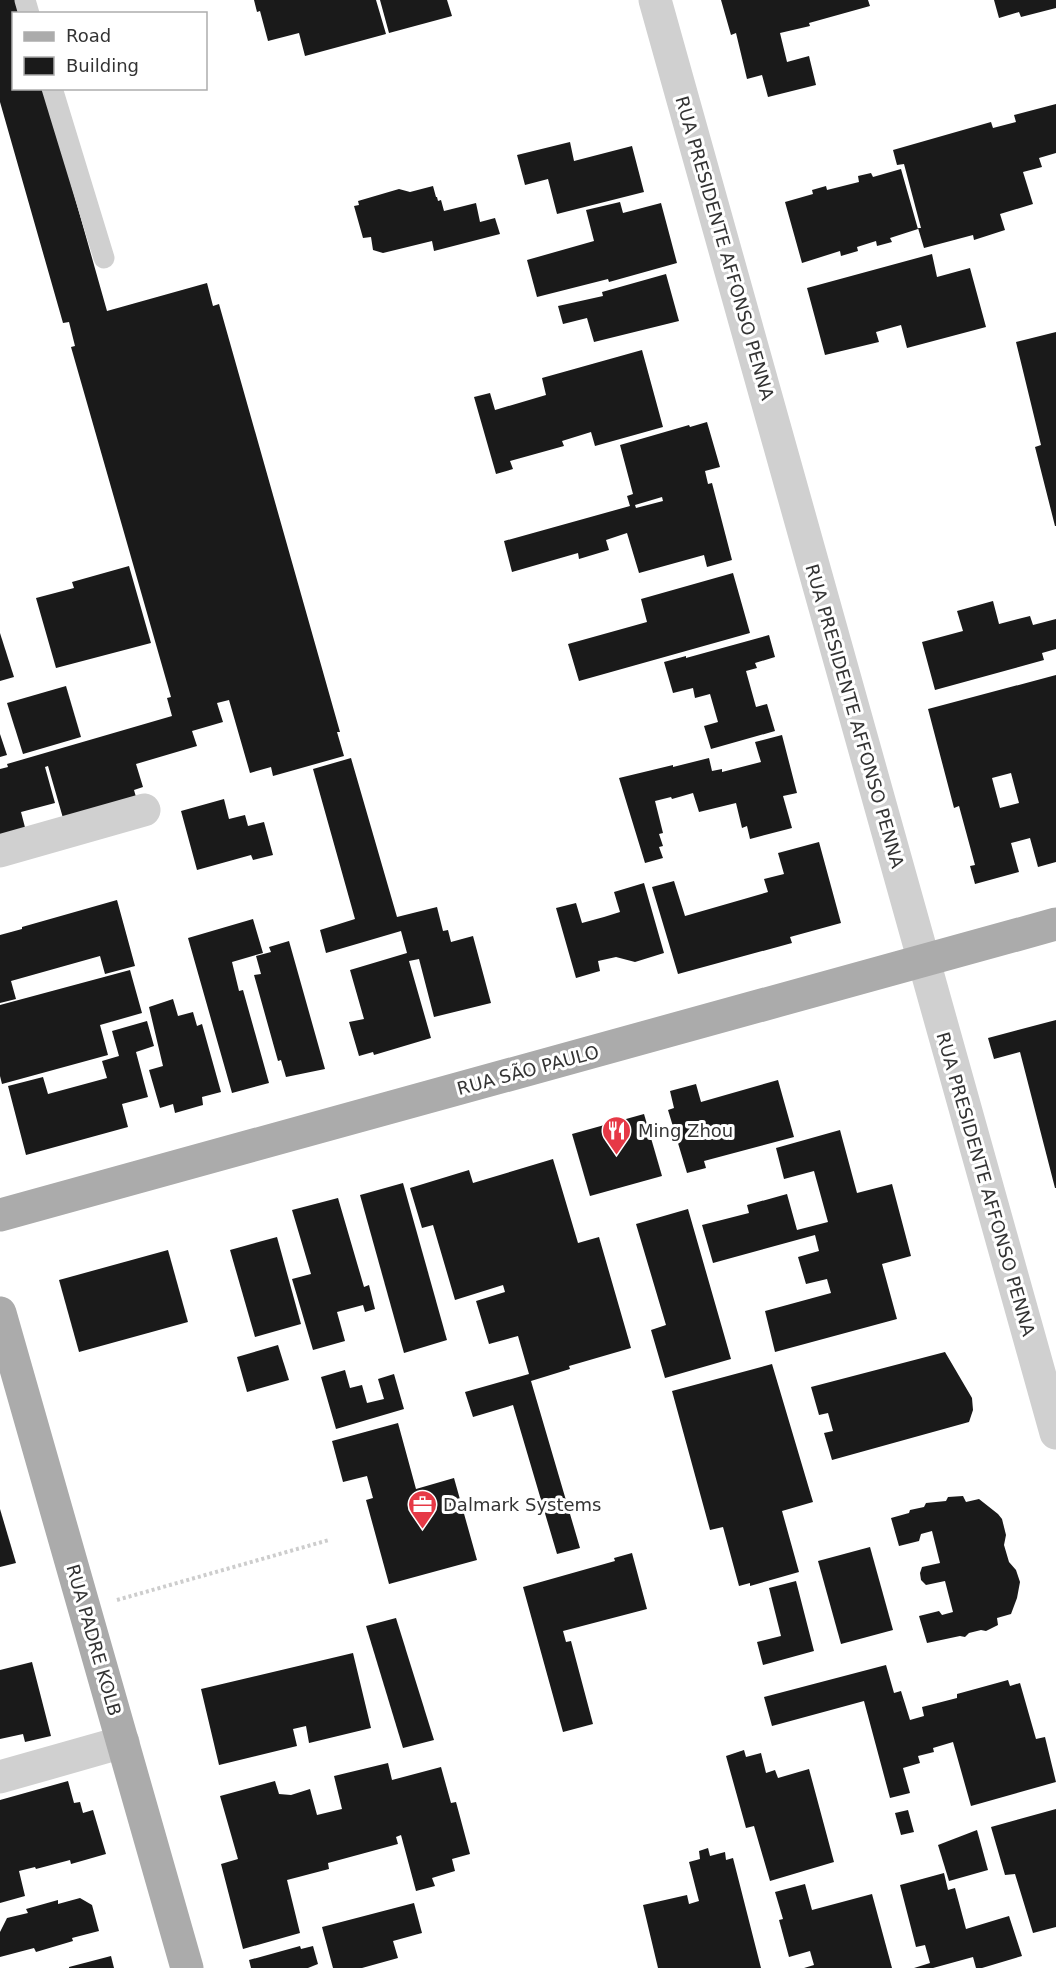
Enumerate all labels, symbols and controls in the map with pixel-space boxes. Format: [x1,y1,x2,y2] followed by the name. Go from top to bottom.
[12,12,207,90] legend
[66,25,111,46] text: Road
[66,55,139,76] text: Building
[671,94,779,403] street label: RUA PRESIDENTE AFFONSO PENNA
[801,562,909,871] street label: RUA PRESIDENTE AFFONSO PENNA
[932,1030,1040,1339] street label: RUA PRESIDENTE AFFONSO PENNA
[455,1041,601,1099] street label: RUA SÃO PAULO
[601,1114,633,1156] restaurant icon: Ming Zhou
[638,1120,733,1141] place label: Ming Zhou
[406,1488,438,1530] office icon: Dalmark Systems
[443,1494,602,1515] place label: Dalmark Systems
[62,1562,126,1718] street label: RUA PADRE KOLB

